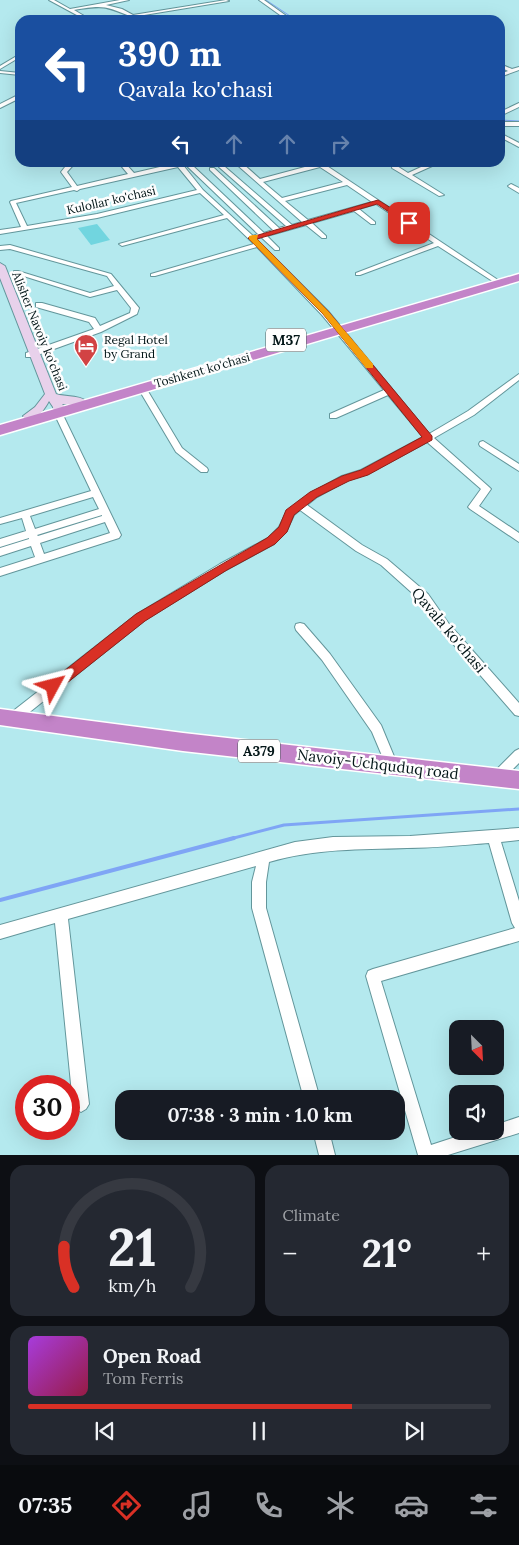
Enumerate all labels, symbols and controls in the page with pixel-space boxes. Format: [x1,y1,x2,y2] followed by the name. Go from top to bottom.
[118,31,221,76] text: 390 m
[35,35,100,100] icon: left
[118,75,273,103] text: Qavala ko'chasi
[167,130,195,158] icon: left
[220,130,248,158] icon: ahead
[273,130,301,158] icon: ahead
[326,130,354,158] icon: right
[65,182,157,218] street label: Kulollar ko'chasi
[388,202,430,244] pin
[395,209,423,237] icon: arrive
[9,268,71,393] street label: Alisher Navoiy ko'chasi
[266,328,306,352] road number: M37
[104,332,168,361] place label: Regal Hotel by Grand
[73,333,99,367] hotel icon: Regal Hotel by Grand
[152,349,252,391] street label: Toshkent ko'chasi
[408,583,490,677] street label: Qavala ko'chasi
[26,659,78,711] position arrow
[238,739,280,762] road number: A379
[296,745,460,783] street label: Navoiy-Uchquduq road
[449,1020,504,1075] north arrow
[449,1020,504,1140] map controls
[15,1075,80,1140] speed limit sign: 30
[449,1085,504,1140] button: sound
[168,1103,353,1127] text: 07:38 · 3 min · 1.0 km
[283,1205,340,1225] text: Climate
[108,1214,157,1280] text: 21
[362,1229,412,1277] text: 21°
[283,1236,297,1272] text: −
[476,1236,491,1272] text: +
[108,1274,157,1297] text: km/h
[103,1344,201,1368] text: Open Road
[103,1368,183,1388] text: Tom Ferris
[91,1417,119,1445] icon: previous
[245,1417,273,1445] icon: pause
[400,1417,428,1445] icon: next
[109,1488,144,1523] icon: directions
[180,1488,215,1523] icon: music
[251,1488,286,1523] icon: phone
[323,1488,358,1523] icon: climate
[394,1488,429,1523] icon: car
[466,1488,501,1523] icon: filters
[18,1491,72,1519] text: 07:35

